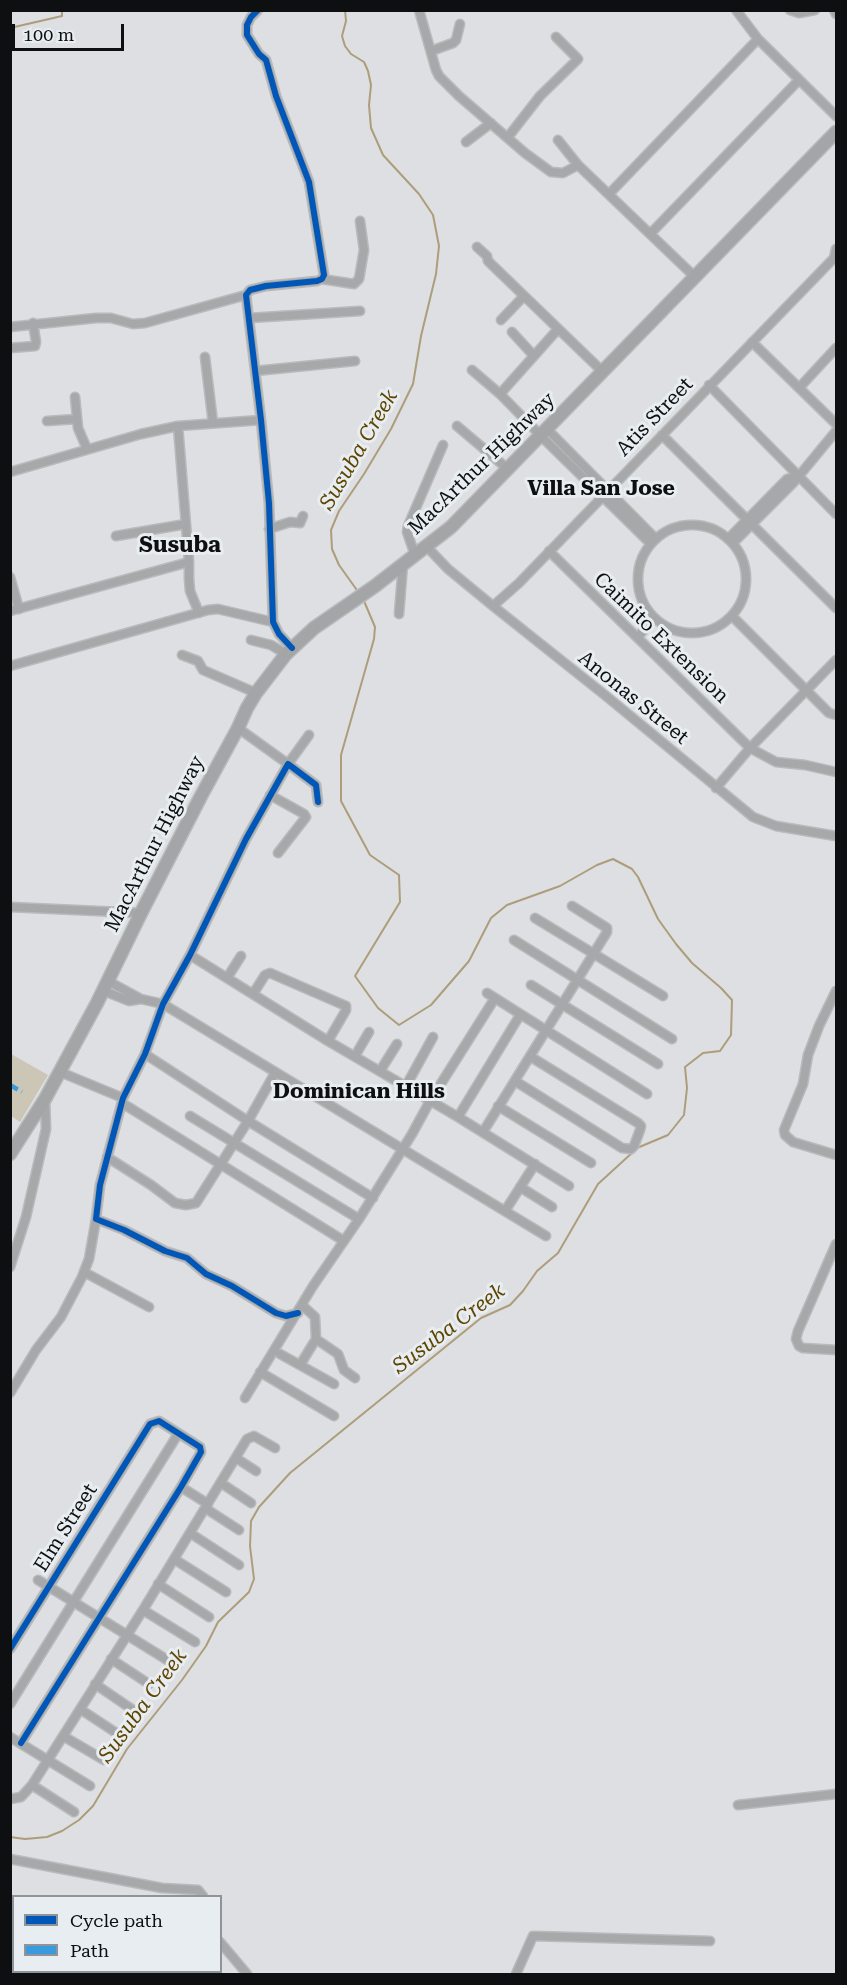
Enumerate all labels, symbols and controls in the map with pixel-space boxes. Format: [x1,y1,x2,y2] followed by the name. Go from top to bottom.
[15,12,128,50] scale bar
[23,24,74,45] text: 100 m
[612,373,698,461] street label: Atis Street
[315,386,403,514] water label: Susuba Creek
[404,388,560,540] street label: MacArthur Highway
[527,476,675,502] district label: Villa San Jose
[139,533,221,559] district label: Susuba
[589,568,733,708] street label: Caimito Extension
[573,646,693,750] street label: Anonas Street
[100,752,210,936] street label: MacArthur Highway
[273,1079,445,1105] district label: Dominican Hills
[388,1279,510,1379] water label: Susuba Creek
[29,1479,103,1577] street label: Elm Street
[93,1644,193,1768] water label: Susuba Creek
[12,1895,222,1973] legend
[70,1910,163,1931] text: Cycle path
[70,1940,109,1961] text: Path

